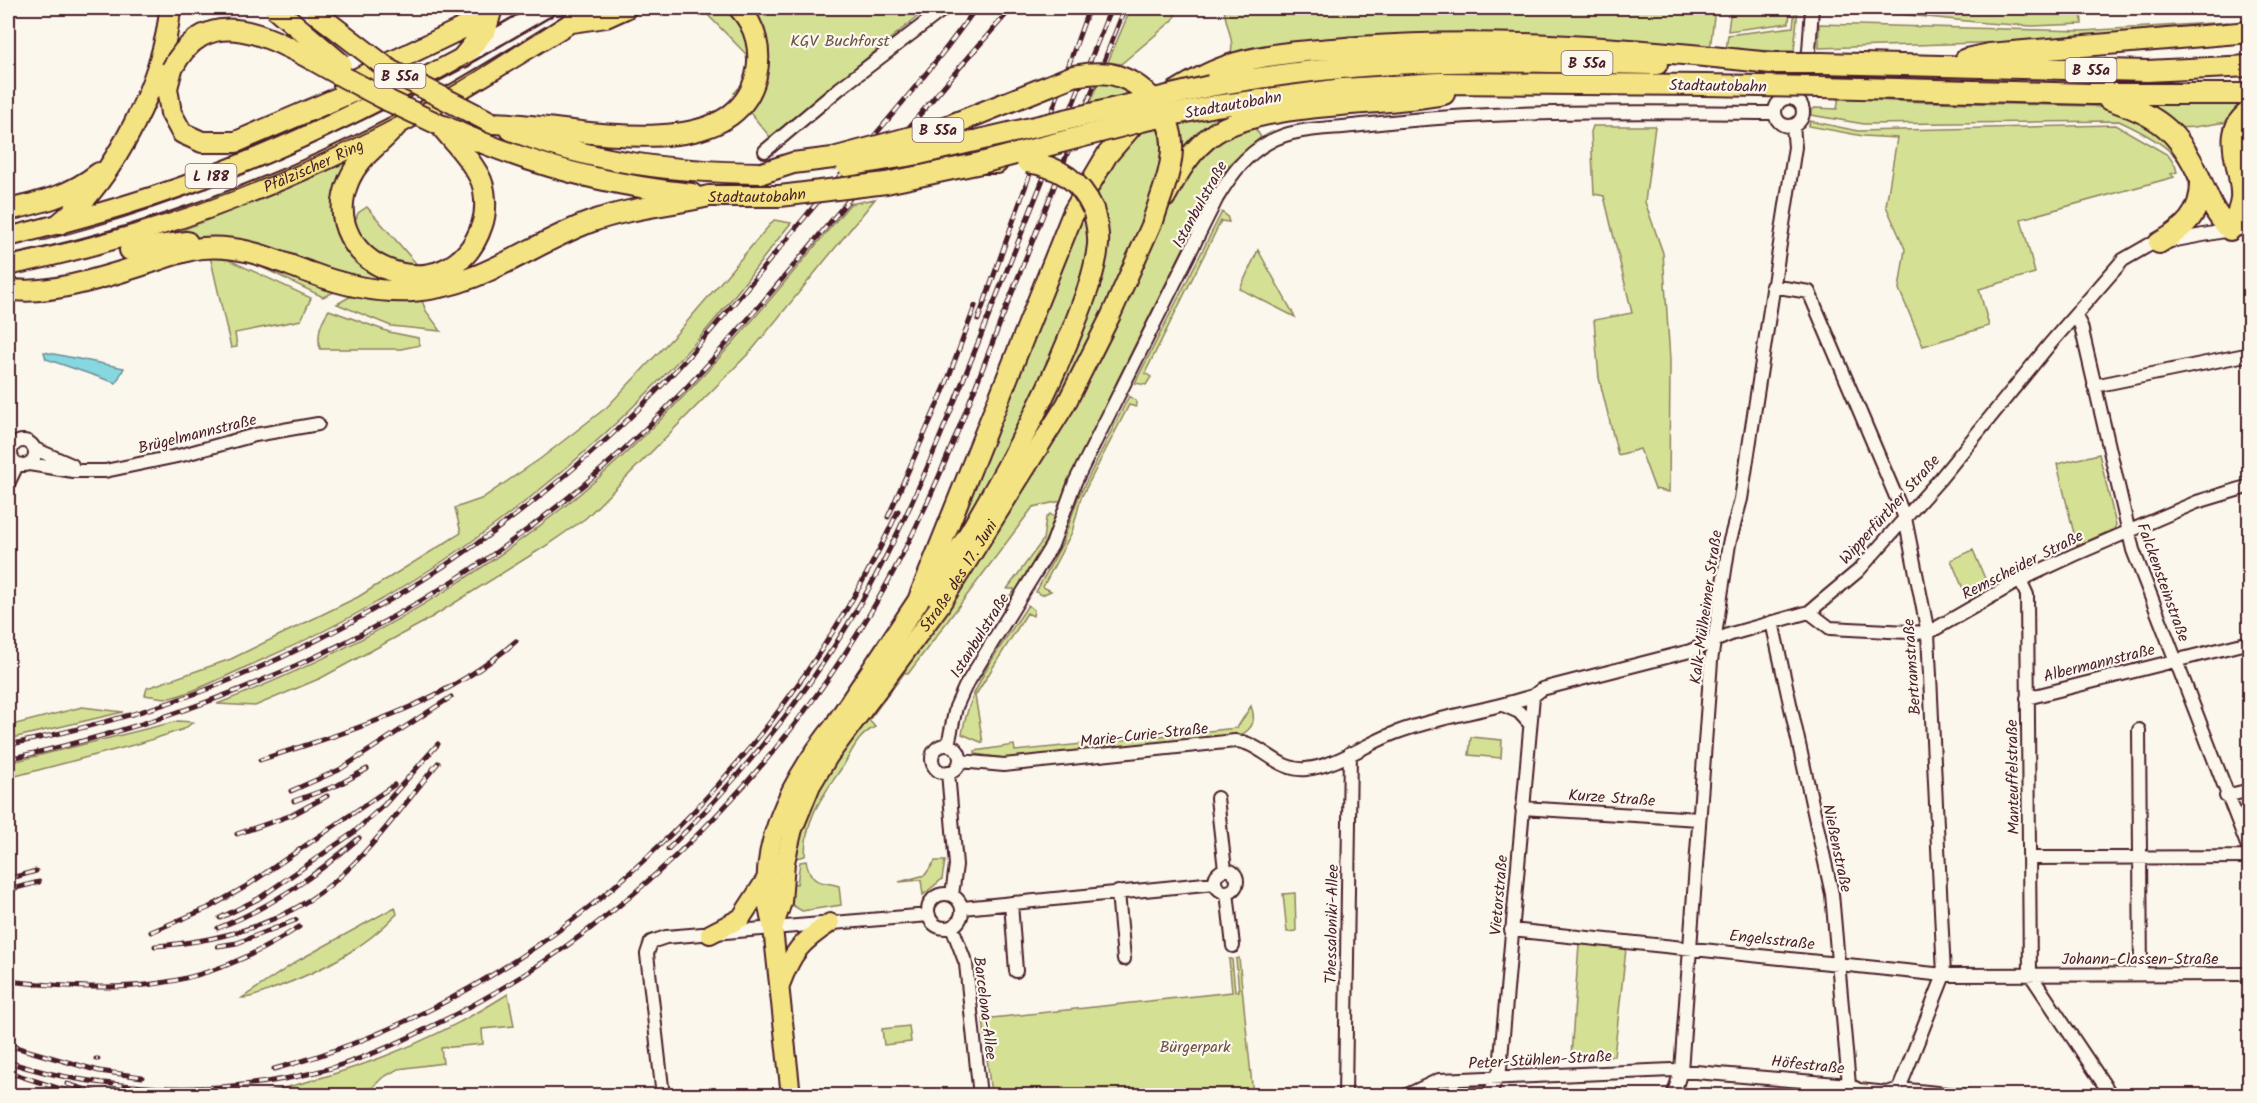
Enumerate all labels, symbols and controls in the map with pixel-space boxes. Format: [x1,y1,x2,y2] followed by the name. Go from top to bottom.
[790,29,890,54] park label: KGV Buchforst
[1562,51,1612,75] road number: B 55a
[2066,58,2116,82] road number: B 55a
[374,64,426,88] road number: B 55a
[1669,73,1767,100] street label: Stadtautobahn
[1183,85,1284,126] street label: Stadtautobahn
[912,118,964,142] road number: B 55a
[260,133,368,200] street label: Pfälzischer Ring
[1166,157,1235,253] street label: Istanbulstraße
[186,164,236,188] road number: L 188
[708,182,808,210] street label: Stadtautobahn
[135,408,259,461] street label: Brügelmannstraße
[1834,449,1947,571] street label: Wipperfürther Straße
[913,514,1005,638] street label: Straße des 17. Juni
[2129,519,2196,646] street label: Falckensteinstraße
[1957,524,2088,607] street label: Remscheider Straße
[1683,529,1730,686] street label: Kalk-Mülheimer Straße
[944,588,1016,683] street label: Istanbulstraße
[1897,618,1928,716] street label: Bertramstraße
[2041,638,2158,689] street label: Albermannstraße
[1079,716,1209,755] street label: Marie-Curie-Straße
[2000,719,2027,835] street label: Manteuffelstraße
[1568,783,1656,814] street label: Kurze Straße
[1815,802,1858,895] street label: Nießenstraße
[1484,854,1515,936] street label: Vietorstraße
[1319,864,1346,984] street label: Thessaloniki-Allee
[1728,924,1816,957] street label: Engelsstraße
[2062,947,2218,972] street label: Johann-Classen-Straße
[966,955,1003,1061] street label: Barcelona-Allee
[1159,1035,1231,1060] park label: Bürgerpark
[1468,1044,1613,1077] street label: Peter-Stühlen-Straße
[1770,1049,1846,1082] street label: Höfestraße

